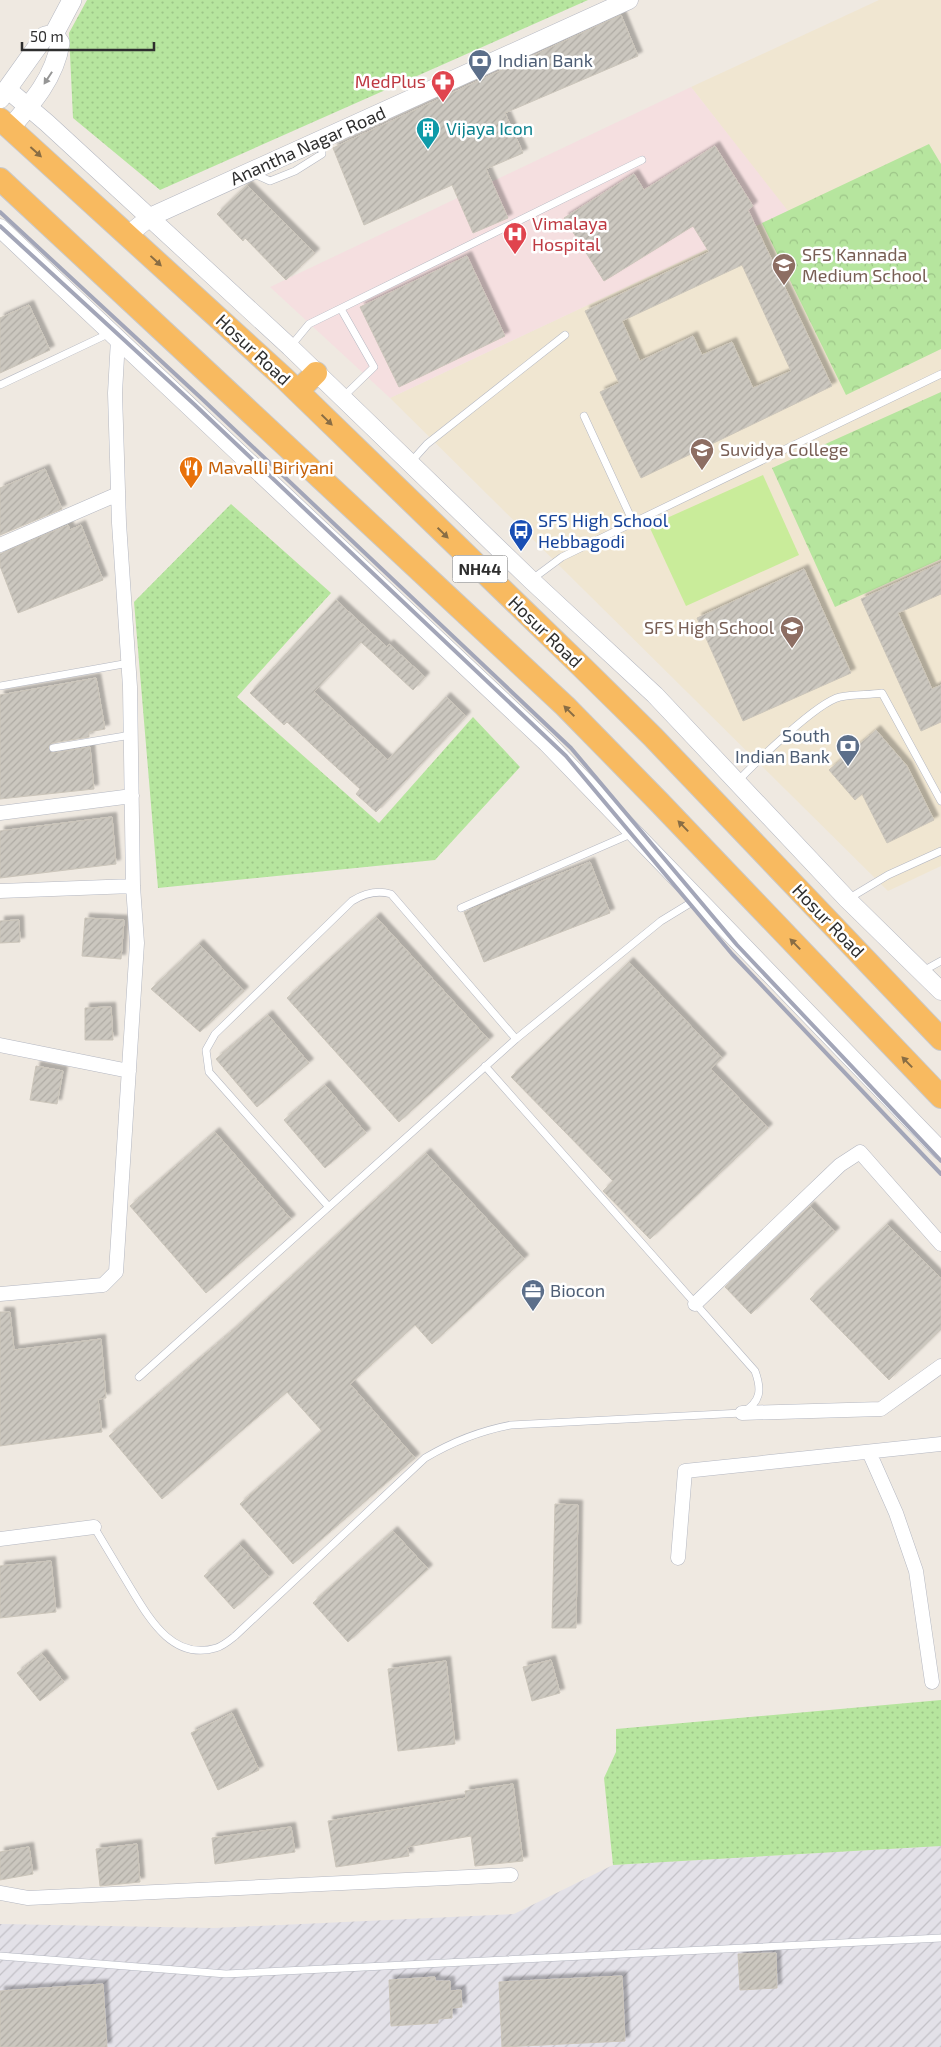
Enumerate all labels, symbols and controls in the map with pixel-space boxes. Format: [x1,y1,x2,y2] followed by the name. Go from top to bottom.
[22,20,155,52] scale bar
[30,27,64,45] text: 50 m
[467,48,493,82] bank icon: Indian Bank
[498,49,593,71] place label: Indian Bank
[430,69,456,103] pharmacy icon: MedPlus
[355,70,426,92] place label: MedPlus
[43,71,53,85] one-way arrow
[226,101,389,189] street label: Anantha Nagar Road
[415,116,441,150] building icon: Vijaya Icon
[446,117,533,139] place label: Vijaya Icon
[30,146,42,158] one-way arrow
[532,212,608,255] place label: Vimalaya Hospital
[502,221,528,255] hospital icon: Vimalaya Hospital
[802,243,928,286] place label: SFS Kannada Medium School
[771,252,797,286] school or university icon: SFS Kannada Medium School
[150,255,162,267] one-way arrow
[212,309,296,389] street label: Hosur Road
[320,414,332,426] one-way arrow
[689,437,715,471] school or university icon: Suvidya College
[720,438,848,460] place label: Suvidya College
[178,455,204,489] restaurant icon: Mavalli Biriyani
[208,456,334,478] place label: Mavalli Biriyani
[538,509,669,552] place label: SFS High School Hebbagodi
[508,518,534,552] bus stop icon: SFS High School Hebbagodi
[437,527,449,539] one-way arrow
[452,556,508,582] road number: NH44
[504,591,587,672] street label: Hosur Road
[779,615,805,649] school or university icon: SFS High School
[644,616,775,638] place label: SFS High School
[563,705,575,717] one-way arrow
[735,724,830,767] place label: South Indian Bank
[835,733,861,767] bank icon: South Indian Bank
[677,821,689,833] one-way arrow
[788,879,869,962] street label: Hosur Road
[789,938,801,950] one-way arrow
[901,1056,913,1068] one-way arrow
[520,1278,546,1312] office icon: Biocon
[550,1279,605,1301] place label: Biocon

